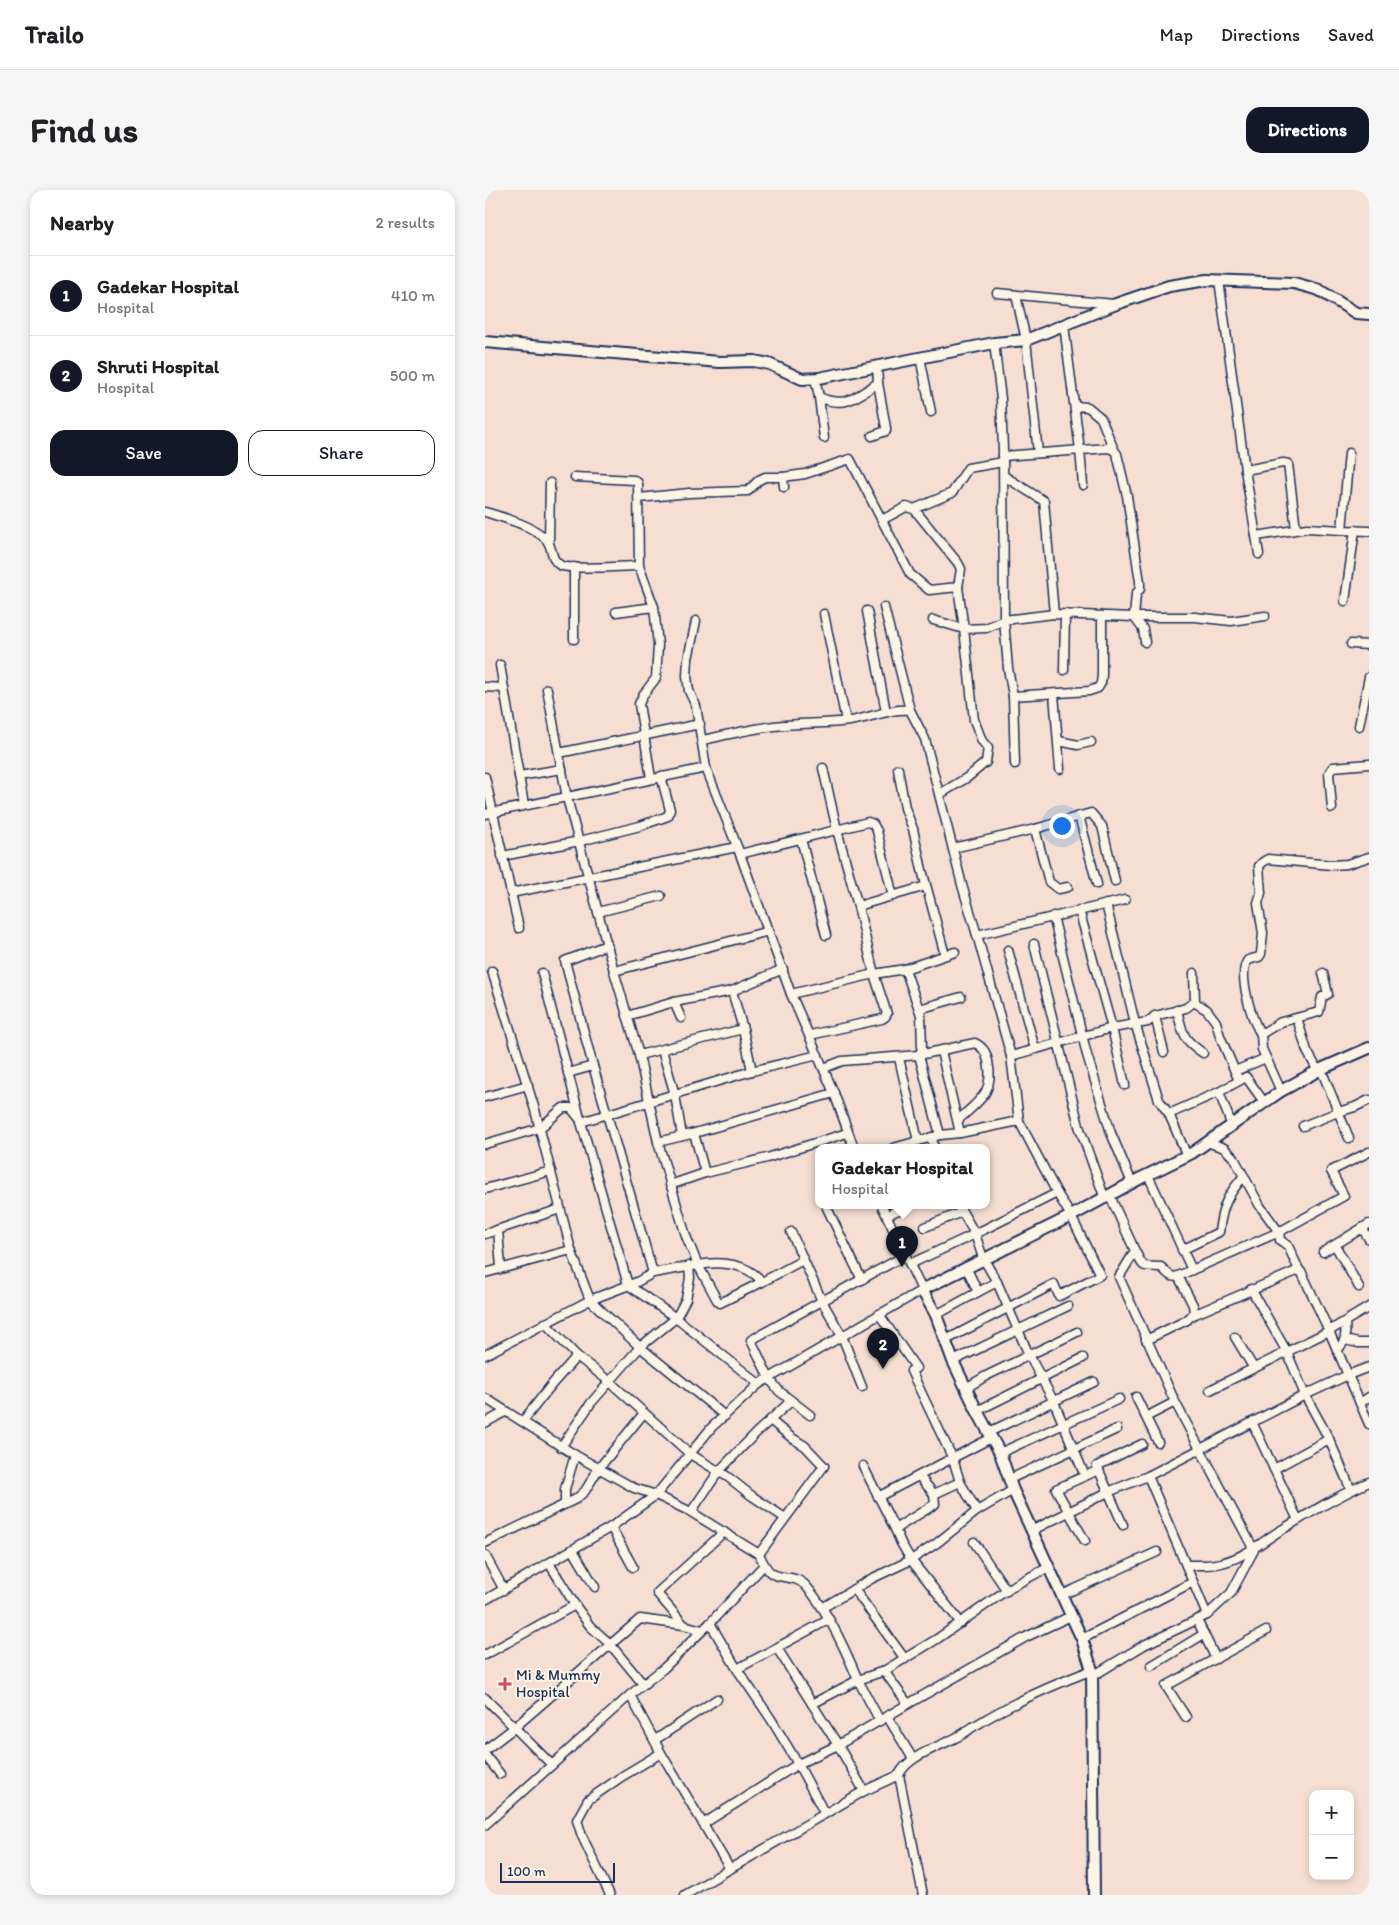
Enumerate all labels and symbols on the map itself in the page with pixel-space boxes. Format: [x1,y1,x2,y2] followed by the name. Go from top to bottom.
[1049,813,1075,839] your location
[886,1226,918,1267] pin: 1
[867,1328,899,1369] pin: 2
[516,1666,600,1701] place label: Mi & Mummy Hospital
[498,1677,512,1691] marker: Mi & Mummy Hospital
[500,1860,615,1883] scale bar

